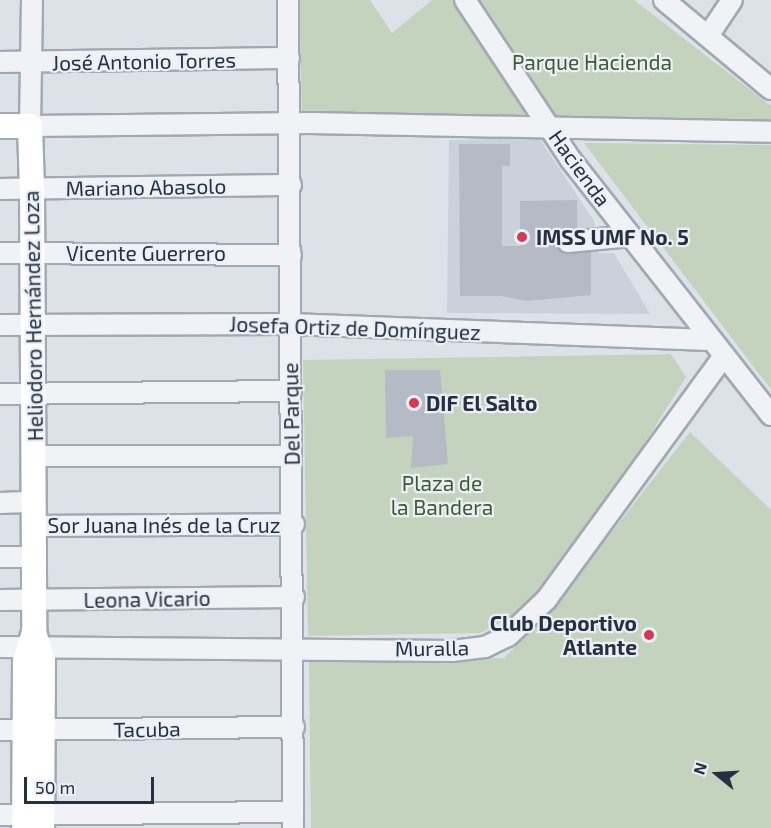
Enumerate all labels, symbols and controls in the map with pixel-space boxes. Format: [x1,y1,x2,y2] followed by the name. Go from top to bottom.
[51,47,237,75] street label: José Antonio Torres
[512,49,672,75] park label: Parque Hacienda
[544,125,616,211] street label: Hacienda
[65,173,227,201] street label: Mariano Abasolo
[18,190,48,442] street label: Heliodoro Hernández Loza
[536,224,689,250] place label: IMSS UMF No. 5
[513,228,531,246] marker: IMSS UMF No. 5
[66,240,226,266] street label: Vicente Guerrero
[229,311,481,345] street label: Josefa Ortiz de Domínguez
[277,362,305,466] street label: Del Parque
[426,390,538,416] place label: DIF El Salto
[407,396,421,410] marker: DIF El Salto
[391,470,493,520] park label: Plaza de la Bandera
[47,512,281,538] street label: Sor Juana Inés de la Cruz
[83,585,211,613] street label: Leona Vicario
[490,610,637,660] place label: Club Deportivo Atlante
[642,628,656,642] marker: Club Deportivo Atlante
[395,635,469,661] street label: Muralla
[113,716,181,742] street label: Tacuba
[687,744,747,804] north arrow
[689,760,710,777] text: N
[27,765,158,803] scale bar
[35,776,75,798] text: 50 m

